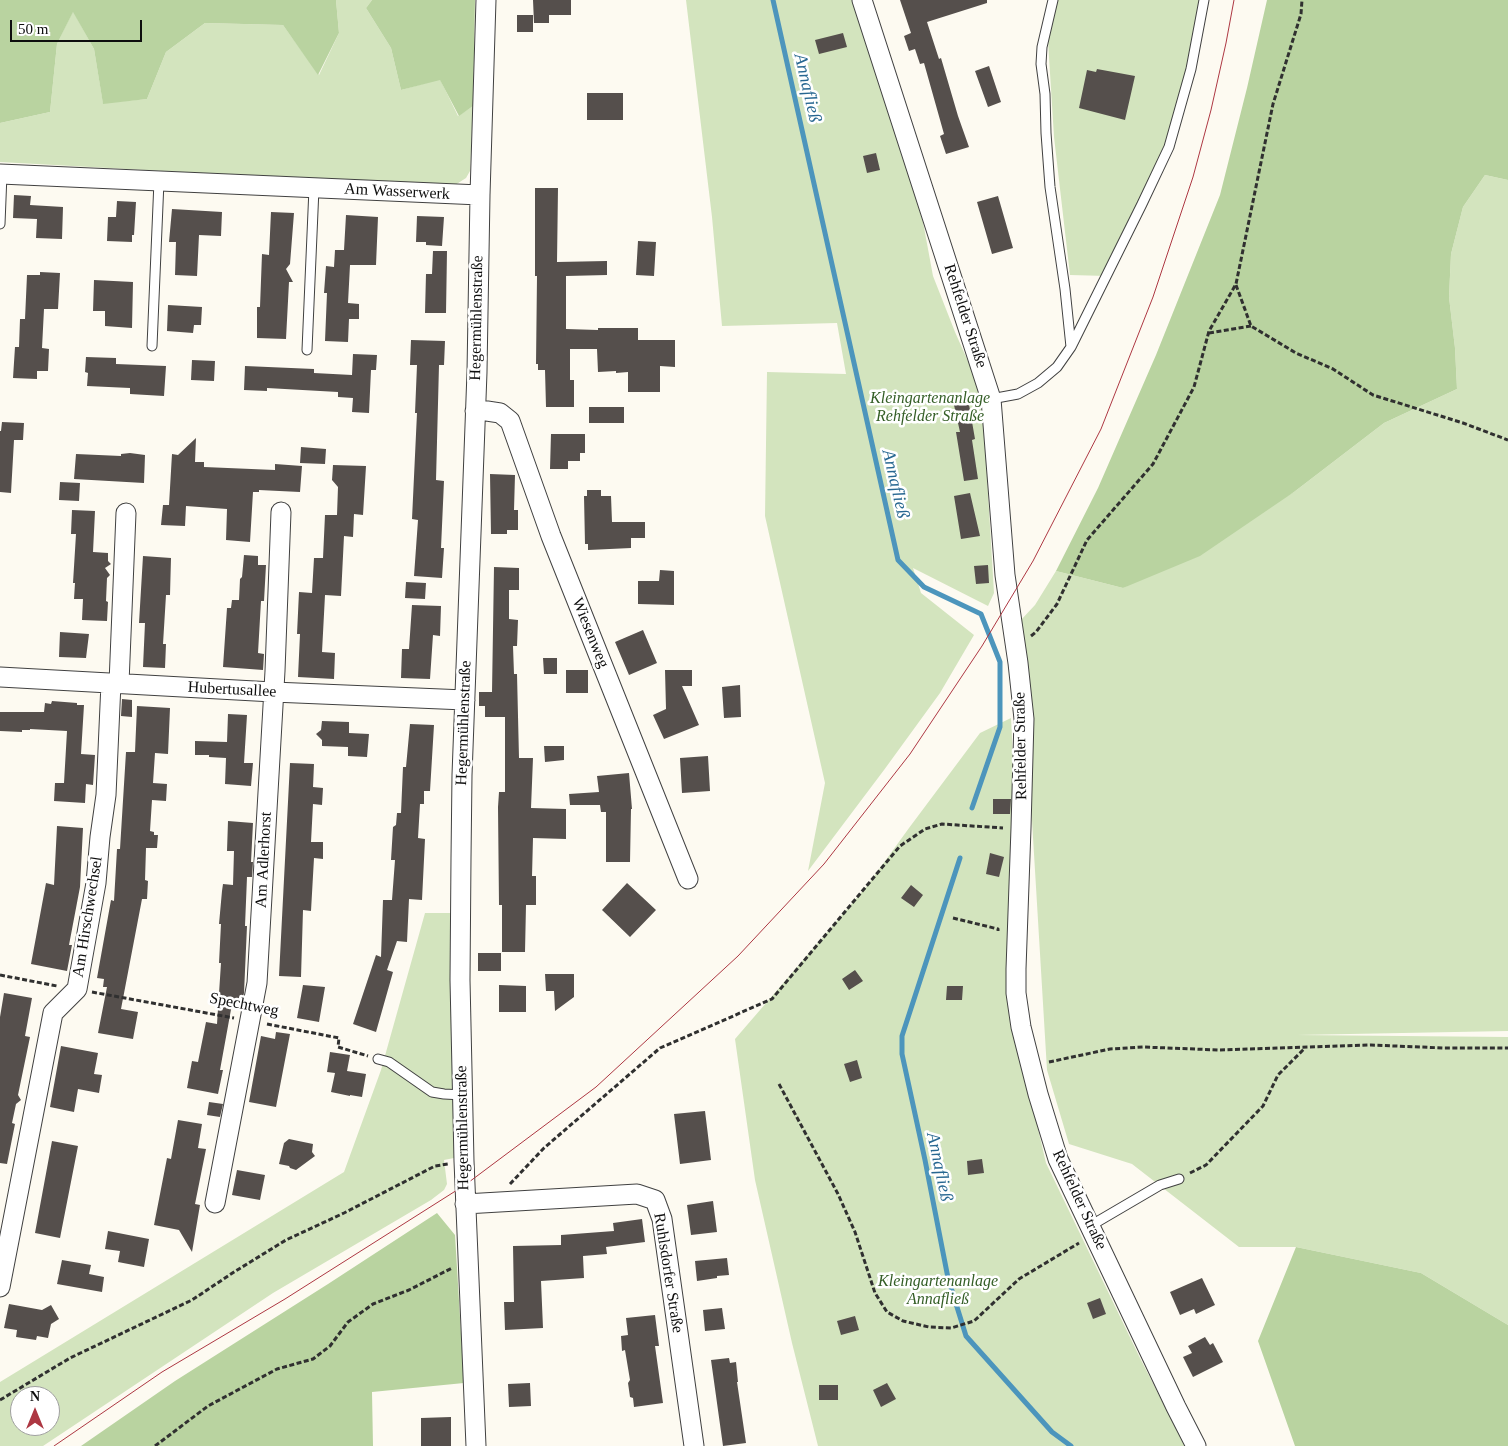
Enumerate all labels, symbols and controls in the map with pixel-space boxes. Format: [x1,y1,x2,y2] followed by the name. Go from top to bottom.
[12,10,145,42] scale bar
[18,21,48,37] text: 50 m
[789,51,825,125] water label: Annafließ
[344,180,450,204] street label: Am Wasserwerk
[466,255,488,381] street label: Hegermühlenstraße
[939,262,991,370] street label: Rehfelder Straße
[870,389,990,427] park label: Kleingartenanlage Rehfelder Straße
[877,447,913,521] water label: Annafließ
[567,595,613,671] street label: Wiesenweg
[452,660,476,786] street label: Hegermühlenstraße
[187,678,277,702] street label: Hubertusallee
[1010,692,1032,800] street label: Rehfelder Straße
[252,811,276,909] street label: Am Adlerhorst
[69,855,107,979] street label: Am Hirschwechsel
[208,989,280,1021] street label: Spechtweg
[452,1065,474,1191] street label: Hegermühlenstraße
[921,1131,957,1203] water label: Annafließ
[1047,1147,1111,1253] street label: Rehfelder Straße
[649,1212,687,1334] street label: Ruhlsdorfer Straße
[878,1272,998,1310] park label: Kleingartenanlage Annafließ
[10,1386,60,1436] north arrow
[30,1389,40,1404] text: N

